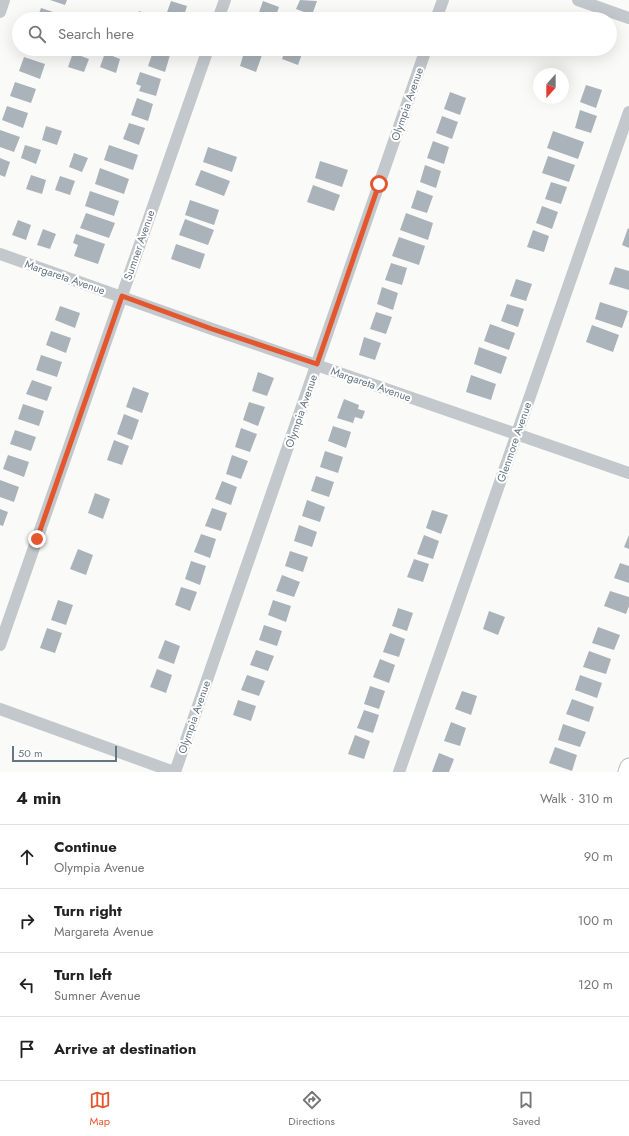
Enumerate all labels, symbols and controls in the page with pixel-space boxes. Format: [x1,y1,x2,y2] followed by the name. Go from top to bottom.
[12,12,617,56] search box
[26,23,48,45] icon: search
[58,23,134,45] text: Search here
[387,65,427,143] street label: Olympia Avenue
[533,68,569,104] north arrow
[370,175,388,193] route start
[120,207,159,282] street label: Sumner Avenue
[23,256,108,298] street label: Margareta Avenue
[329,363,414,405] street label: Margareta Avenue
[281,372,321,450] street label: Olympia Avenue
[493,399,535,484] street label: Glenmore Avenue
[28,530,46,548] route end
[174,678,214,756] street label: Olympia Avenue
[12,744,117,763] scale bar
[18,745,43,761] text: 50 m
[16,786,61,810] text: 4 min
[540,789,613,808] text: Walk · 310 m
[54,836,117,858] text: Continue
[16,846,38,868] icon: ahead
[584,847,613,866] text: 90 m
[54,858,145,877] text: Olympia Avenue
[54,900,122,922] text: Turn right
[16,910,38,932] icon: right
[578,911,613,930] text: 100 m
[54,922,153,941] text: Margareta Avenue
[54,964,112,986] text: Turn left
[16,974,38,996] icon: left
[578,975,613,994] text: 120 m
[54,986,140,1005] text: Sumner Avenue
[16,1038,38,1060] icon: arrive
[54,1038,196,1060] text: Arrive at destination
[89,1089,111,1129] tab: Map
[288,1089,335,1129] tab: Directions
[512,1089,540,1129] tab: Saved

